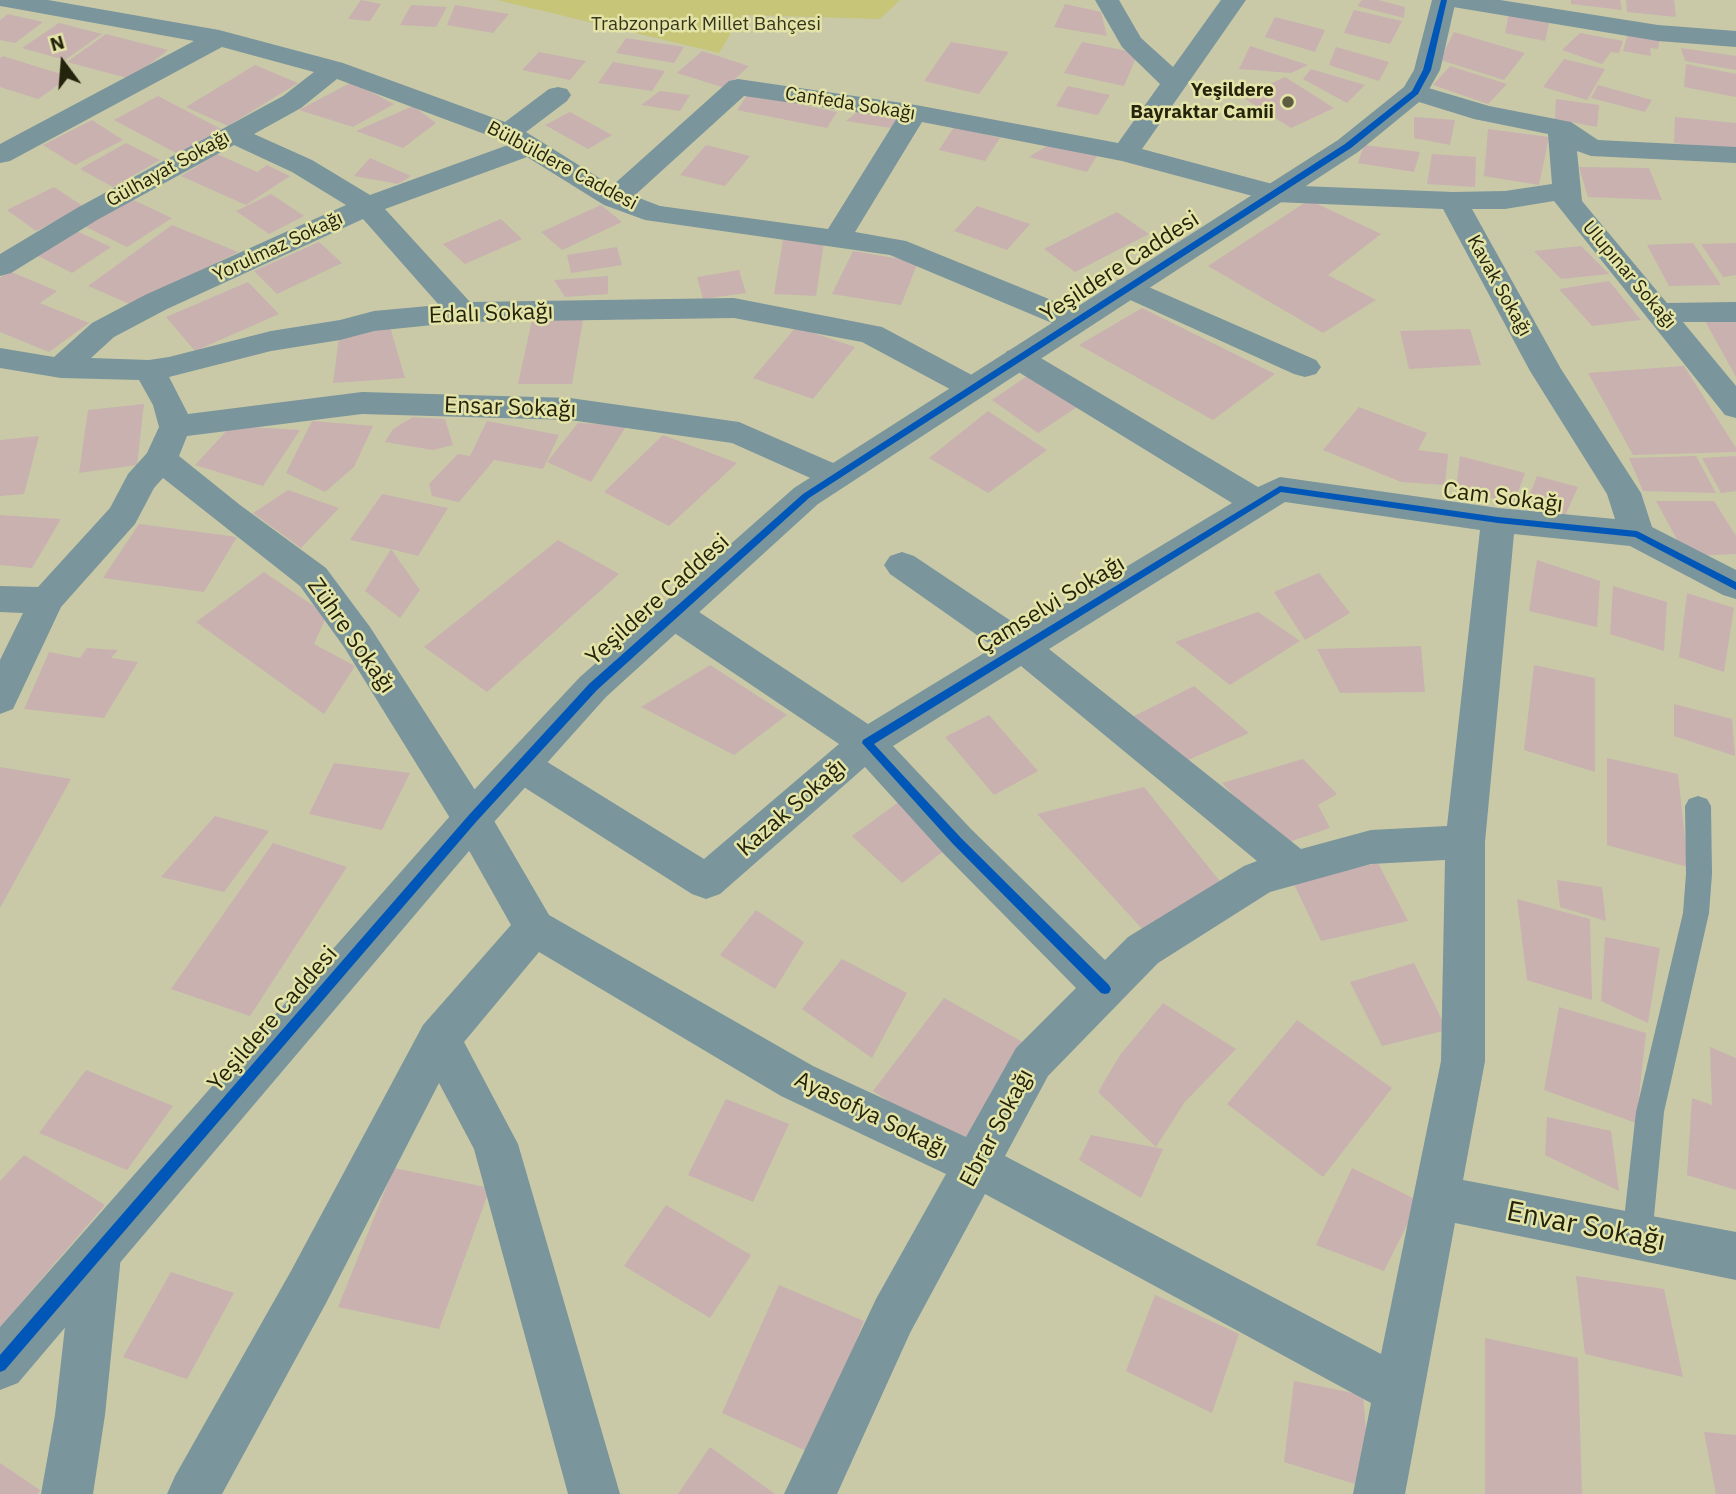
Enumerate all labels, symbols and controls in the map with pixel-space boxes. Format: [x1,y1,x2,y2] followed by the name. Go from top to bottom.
[591,14,821,36] park label: Trabzonpark Millet Bahçesi
[28,28,98,98] north arrow
[47,29,67,56] text: N
[1130,80,1274,124] place label: Yeşildere Bayraktar Camii
[783,82,917,126] street label: Canfeda Sokağı
[1280,94,1296,110] marker: Yeşildere Bayraktar Camii
[483,117,641,215] street label: Bülbüldere Caddesi
[103,126,233,212] street label: Gülhayat Sokağı
[1036,205,1204,329] street label: Yeşildere Caddesi
[210,207,346,287] street label: Yorulmaz Sokağı
[1577,217,1681,333] street label: Ulupınar Sokağı
[1462,231,1536,341] street label: Kavak Sokağı
[428,298,554,330] street label: Edalı Sokağı
[443,392,577,424] street label: Ensar Sokağı
[1441,477,1565,519] street label: Cam Sokağı
[581,528,735,672] street label: Yeşildere Caddesi
[972,550,1130,660] street label: Çamselvi Sokağı
[301,573,401,699] street label: Zühre Sokağı
[732,753,852,863] street label: Kazak Sokağı
[202,941,344,1097] street label: Yeşildere Caddesi
[954,1064,1040,1192] street label: Ebrar Sokağı
[790,1066,952,1164] street label: Ayasofya Sokağı
[1504,1195,1668,1259] street label: Envar Sokağı

